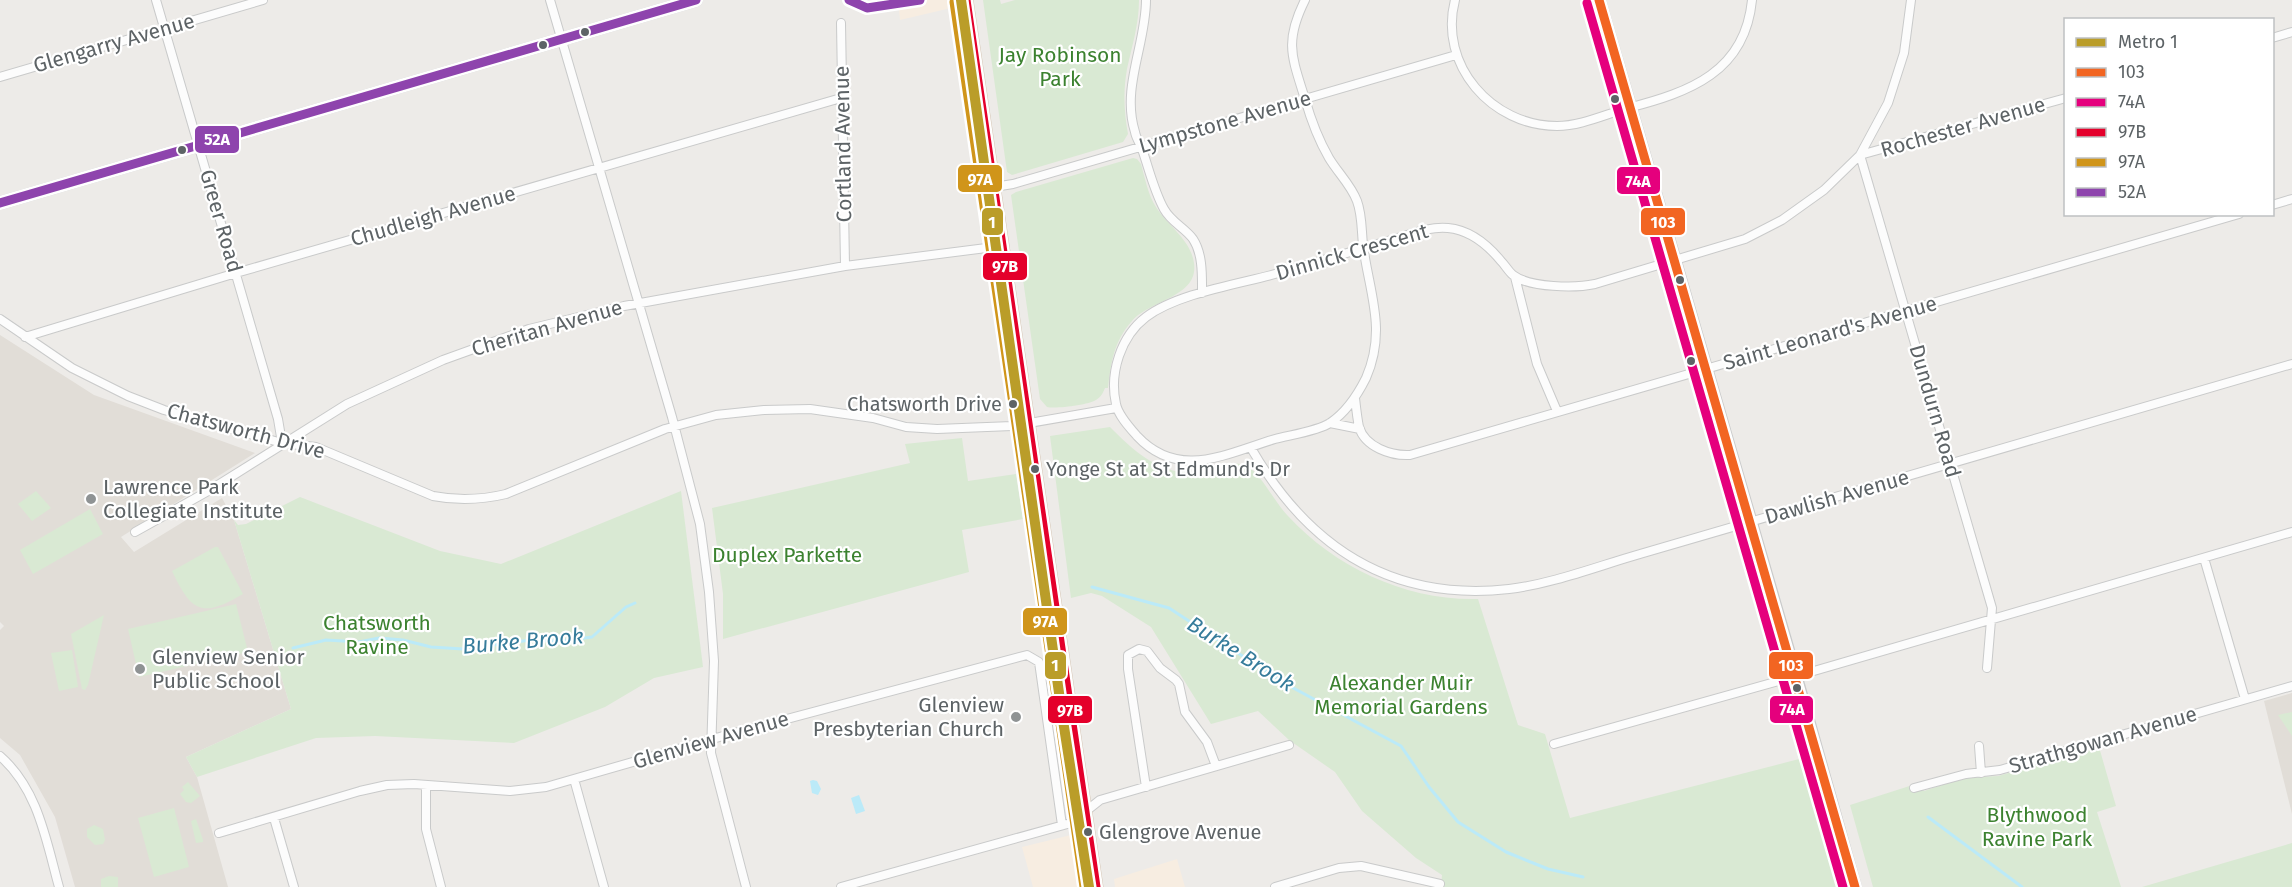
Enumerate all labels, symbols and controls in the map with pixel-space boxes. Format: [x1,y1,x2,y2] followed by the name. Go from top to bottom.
[30,8,198,78] street label: Glengarry Avenue
[2064,18,2274,216] legend
[579,26,591,38] unlabelled marker
[2118,31,2178,53] text: Metro 1
[537,39,549,51] unlabelled marker
[998,42,1122,92] park label: Jay Robinson Park
[2118,61,2145,83] text: 103
[829,65,857,223] street label: Cortland Avenue
[1136,85,1314,159] street label: Lympstone Avenue
[1878,91,2048,163] street label: Rochester Avenue
[2118,91,2146,113] text: 74A
[1609,93,1621,105] unlabelled marker
[2118,121,2146,143] text: 97B
[194,125,240,154] line badge: 52A
[204,130,231,149] text: 52A
[176,144,188,156] unlabelled marker
[2118,151,2146,173] text: 97A
[957,164,1003,193] line badge: 97A
[1616,166,1661,195] line badge: 74A
[194,167,248,275] street label: Greer Road
[967,170,993,189] text: 97A
[1625,172,1651,191] text: 74A
[347,180,519,252] street label: Chudleigh Avenue
[2118,181,2147,203] text: 52A
[981,207,1004,236] line badge: 1
[1640,207,1686,236] line badge: 103
[988,213,996,232] text: 1
[1651,213,1675,232] text: 103
[1273,218,1432,286] street label: Dinnick Crescent
[982,252,1028,281] line badge: 97B
[992,257,1018,276] text: 97B
[1674,274,1686,286] unlabelled marker
[1720,290,1940,376] street label: Saint Leonard's Avenue
[469,294,625,362] street label: Cheritan Avenue
[1904,341,1966,481] street label: Dundurn Road
[1685,355,1697,367] unlabelled marker
[847,392,1002,416] place label: Chatsworth Drive
[164,397,328,465] street label: Chatsworth Drive
[1007,398,1019,410] marker: Chatsworth Drive
[1046,457,1290,481] place label: Yonge St at St Edmund's Dr
[1029,463,1041,475] marker: Yonge St at St Edmund's Dr
[1762,464,1912,530] street label: Dawlish Avenue
[103,474,283,524] place label: Lawrence Park Collegiate Institute
[84,492,98,506] marker: Lawrence Park Collegiate Institute
[712,542,862,568] park label: Duplex Parkette
[1022,607,1068,636] line badge: 97A
[323,610,431,660] park label: Chatsworth Ravine
[1182,610,1300,698] water label: Burke Brook
[1032,612,1058,631] text: 97A
[461,622,585,660] water label: Burke Brook
[152,644,305,694] place label: Glenview Senior Public School
[1044,651,1067,680] line badge: 1
[1768,651,1814,680] line badge: 103
[1051,656,1059,675] text: 1
[1779,656,1803,675] text: 103
[133,662,147,676] marker: Glenview Senior Public School
[1314,670,1488,720] park label: Alexander Muir Memorial Gardens
[1791,682,1803,694] unlabelled marker
[813,692,1004,742] place label: Glenview Presbyterian Church
[1047,695,1093,724] line badge: 97B
[1769,695,1814,724] line badge: 74A
[1779,700,1805,719] text: 74A
[1057,701,1083,720] text: 97B
[2006,701,2200,779] street label: Strathgowan Avenue
[630,705,792,775] street label: Glenview Avenue
[1009,710,1023,724] marker: Glenview Presbyterian Church
[1982,802,2092,852] park label: Blythwood Ravine Park
[1099,820,1261,844] place label: Glengrove Avenue
[1082,826,1094,838] marker: Glengrove Avenue

